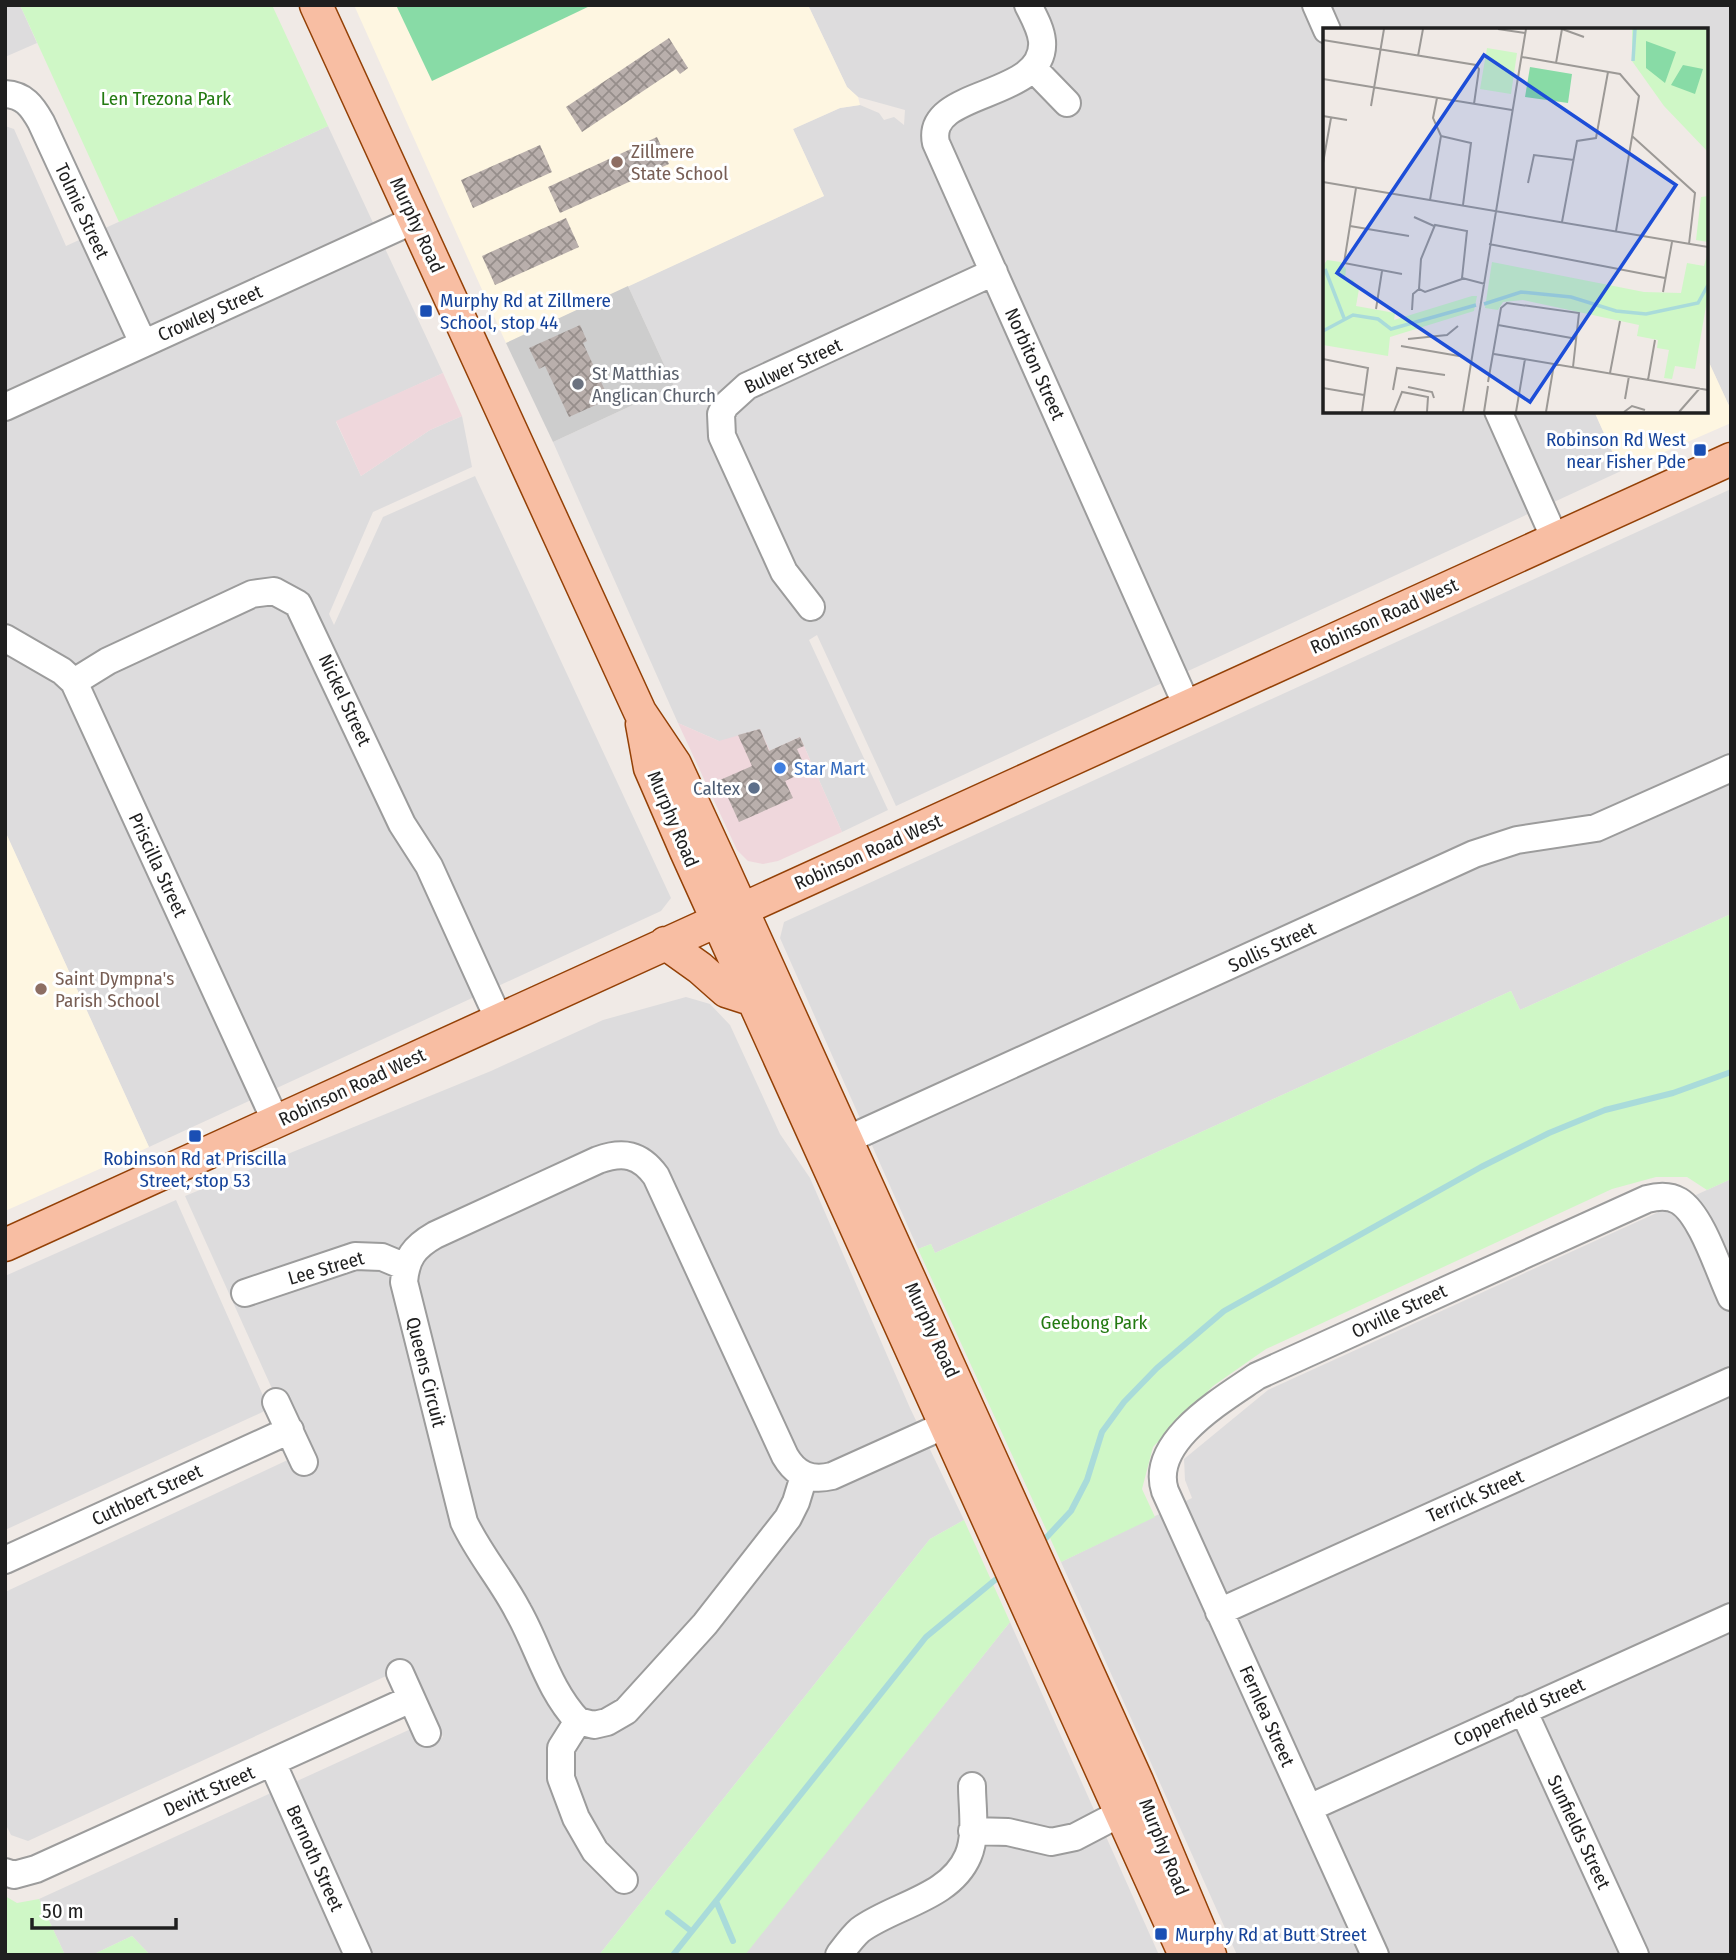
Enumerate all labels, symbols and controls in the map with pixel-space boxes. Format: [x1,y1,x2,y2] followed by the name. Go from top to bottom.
[1323,28,1708,413] inset map
[101,87,231,110] park label: Len Trezona Park
[631,140,728,185] place label: Zillmere State School
[609,154,625,170] marker: Zillmere State School
[50,160,114,263] street label: Tolmie Street
[385,174,449,276] street label: Murphy Road
[154,279,266,346] street label: Crowley Street
[440,289,611,334] place label: Murphy Rd at Zillmere School, stop 44
[418,303,434,319] marker: Murphy Rd at Zillmere School, stop 44
[1000,304,1070,424] street label: Norbiton Street
[741,333,846,399] street label: Bulwer Street
[592,362,716,407] place label: St Matthias Anglican Church
[570,376,586,392] marker: St Matthias Anglican Church
[1546,428,1687,473] place label: Robinson Rd West near Fisher Pde
[1692,442,1708,458] marker: Robinson Rd West near Fisher Pde
[1307,573,1462,659] street label: Robinson Road West
[314,650,377,750] street label: Nickel Street
[794,757,866,780] place label: Star Mart
[772,760,788,776] marker: Star Mart
[642,767,704,871] street label: Murphy Road
[693,777,741,800] place label: Caltex
[746,780,762,796] marker: Caltex
[124,809,193,922] street label: Priscilla Street
[791,809,946,895] street label: Robinson Road West
[1225,916,1320,977] street label: Sollis Street
[55,967,174,1012] place label: Saint Dympna's Parish School
[33,981,49,997] marker: Saint Dympna's Parish School
[275,1043,430,1131] street label: Robinson Road West
[187,1128,203,1144] marker: Robinson Rd at Priscilla Street, stop 53
[103,1147,287,1192] place label: Robinson Rd at Priscilla Street, stop 53
[285,1246,367,1290] street label: Lee Street
[900,1279,964,1381] street label: Murphy Road
[1348,1279,1451,1343] street label: Orville Street
[1041,1311,1148,1334] park label: Geebong Park
[401,1315,451,1430] street label: Queens Circuit
[88,1459,206,1531] street label: Cuthbert Street
[1423,1464,1528,1528] street label: Terrick Street
[1234,1662,1300,1771] street label: Fernlea Street
[1450,1672,1589,1751] street label: Copperfield Street
[160,1760,259,1821] street label: Devitt Street
[1543,1771,1616,1893] street label: Sunfields Street
[1134,1795,1194,1899] street label: Murphy Road
[281,1801,349,1915] street label: Bernoth Street
[32,1886,175,1930] scale bar
[42,1898,84,1924] text: 50 m
[1175,1923,1367,1946] place label: Murphy Rd at Butt Street
[1153,1926,1169,1942] marker: Murphy Rd at Butt Street

